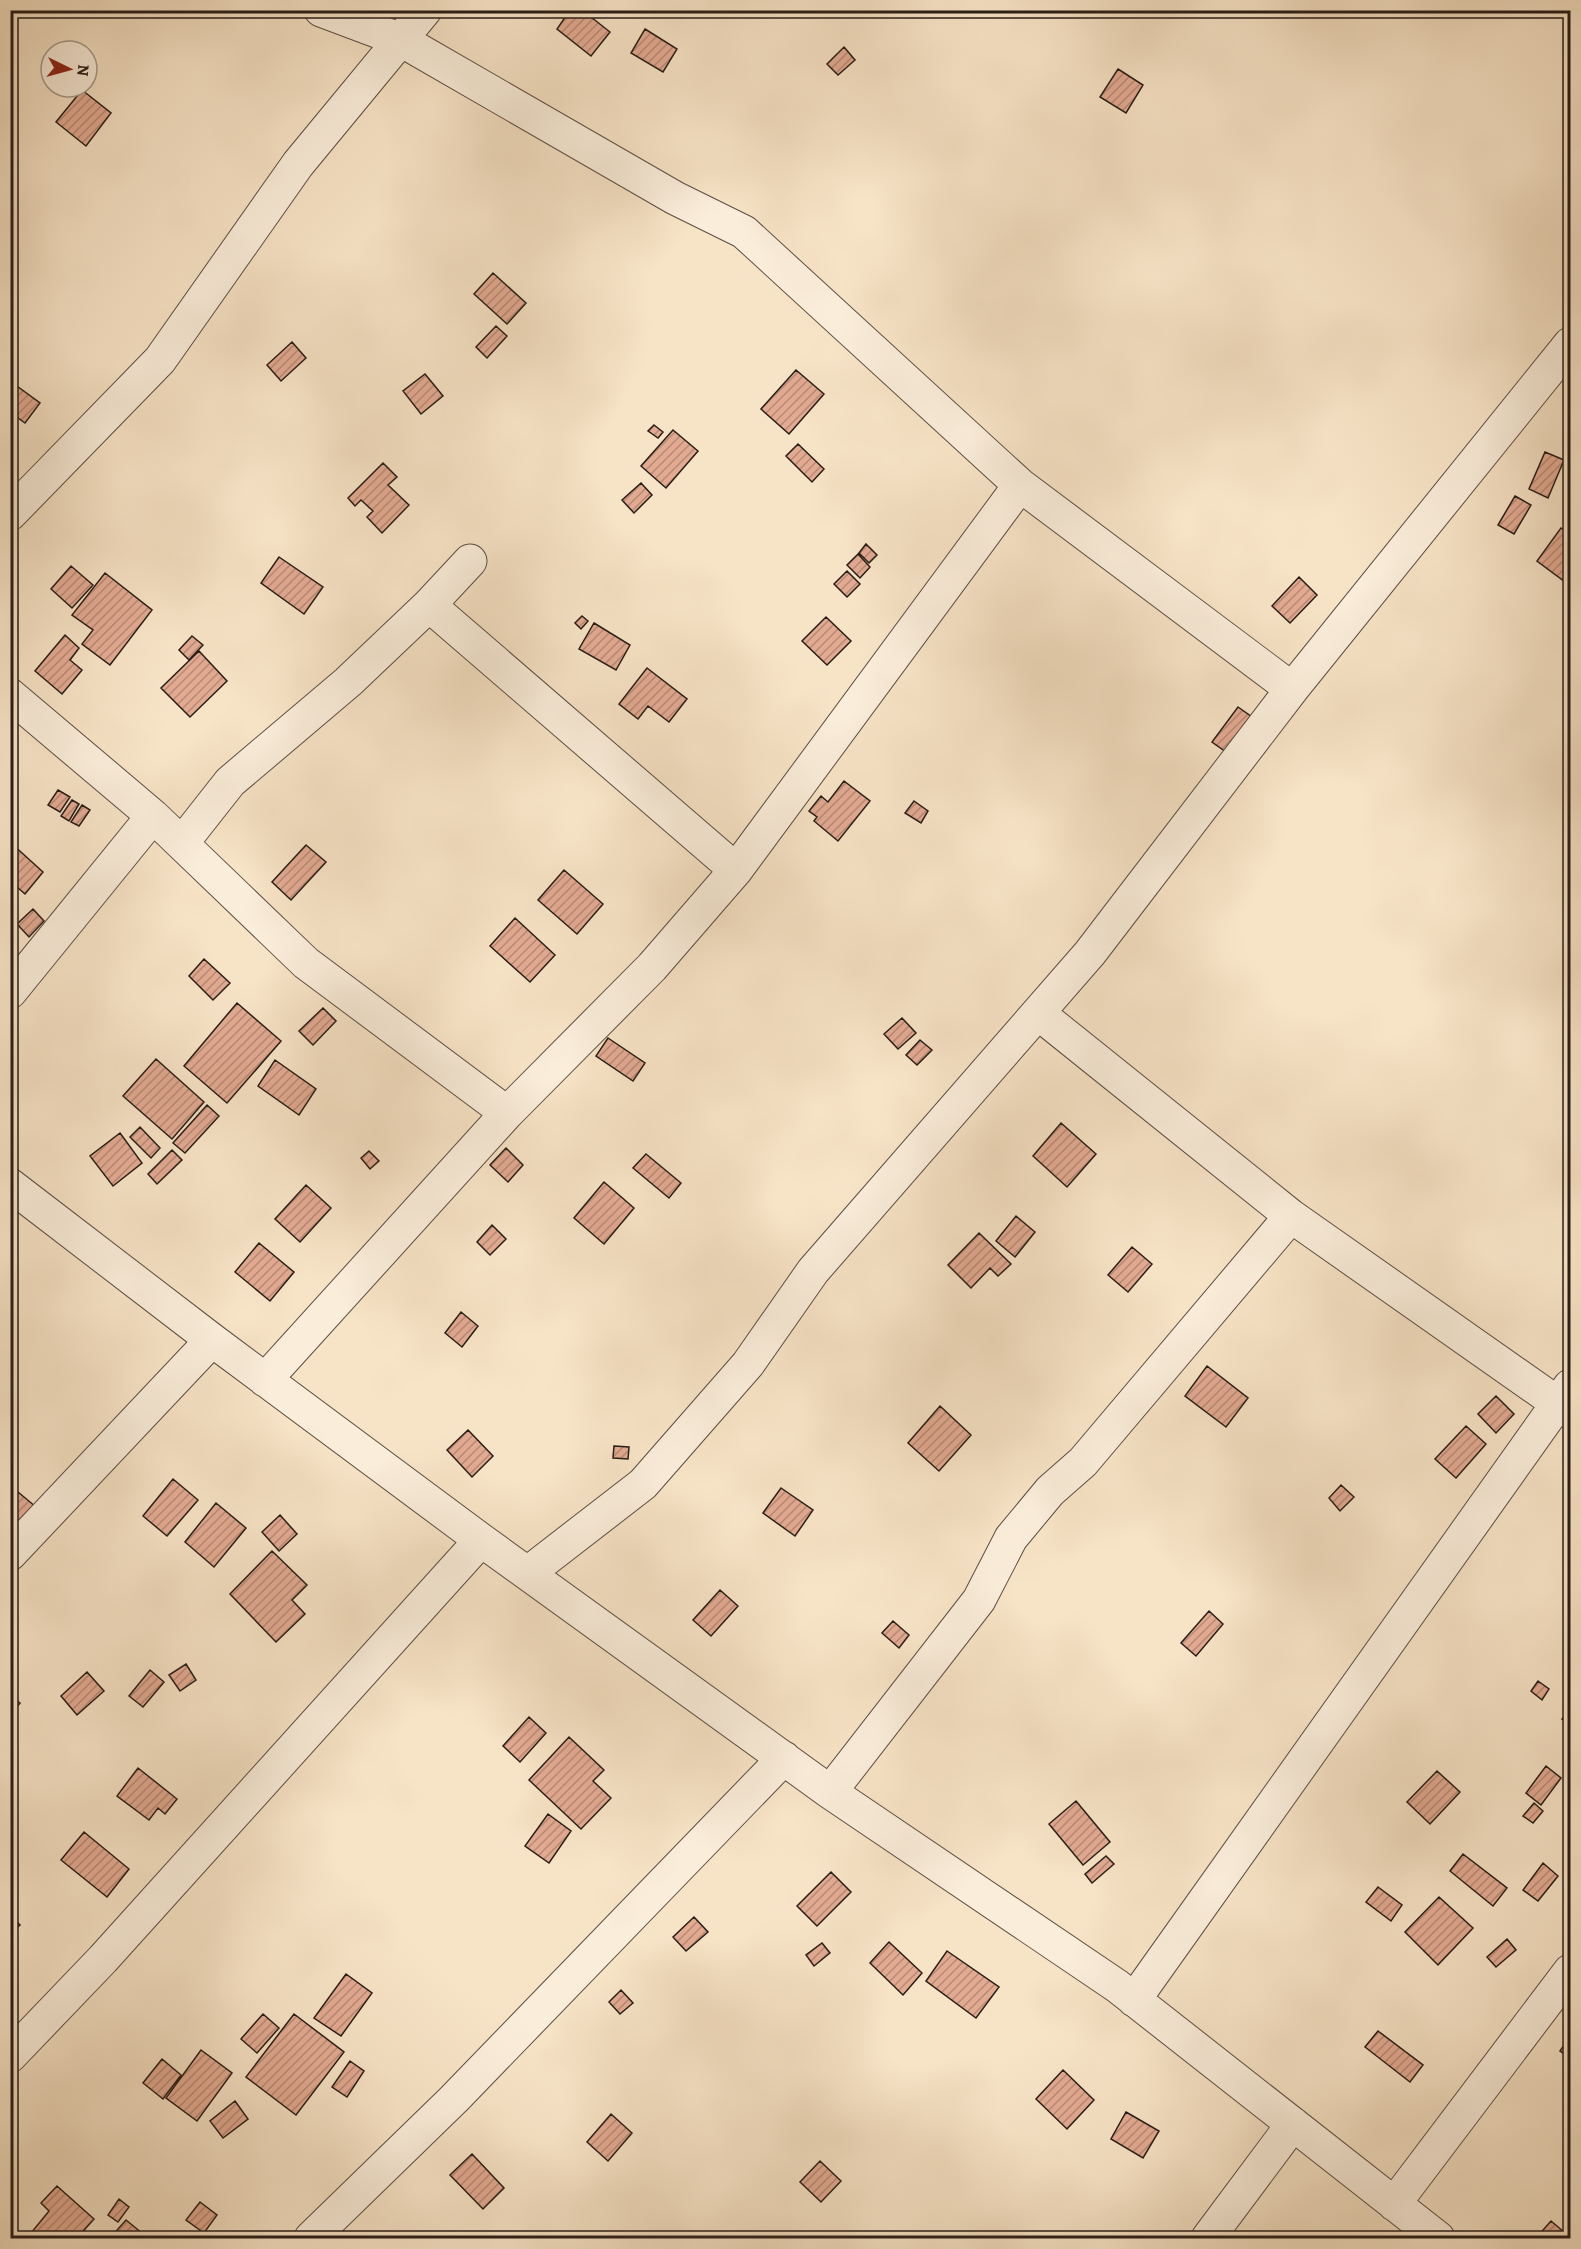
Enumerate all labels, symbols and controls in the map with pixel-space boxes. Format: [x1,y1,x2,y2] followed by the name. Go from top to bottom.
[39,39,99,99] north arrow
[71,63,94,77] text: N

